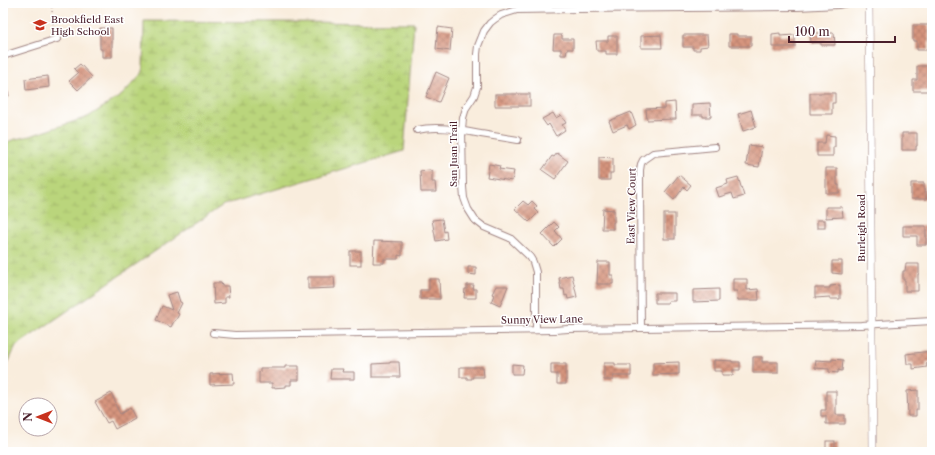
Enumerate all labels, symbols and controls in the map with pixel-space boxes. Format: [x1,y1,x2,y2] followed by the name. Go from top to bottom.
[51,13,124,38] place label: Brookfield East High School
[32,17,48,33] school or university icon: Brookfield East High School
[789,18,895,44] scale bar
[795,24,830,39] text: 100 m
[447,121,460,187] street label: San Juan Trail
[624,167,639,244] street label: East View Court
[855,194,868,262] street label: Burleigh Road
[501,312,583,327] street label: Sunny View Lane
[18,397,58,437] north arrow
[21,412,35,422] text: N

